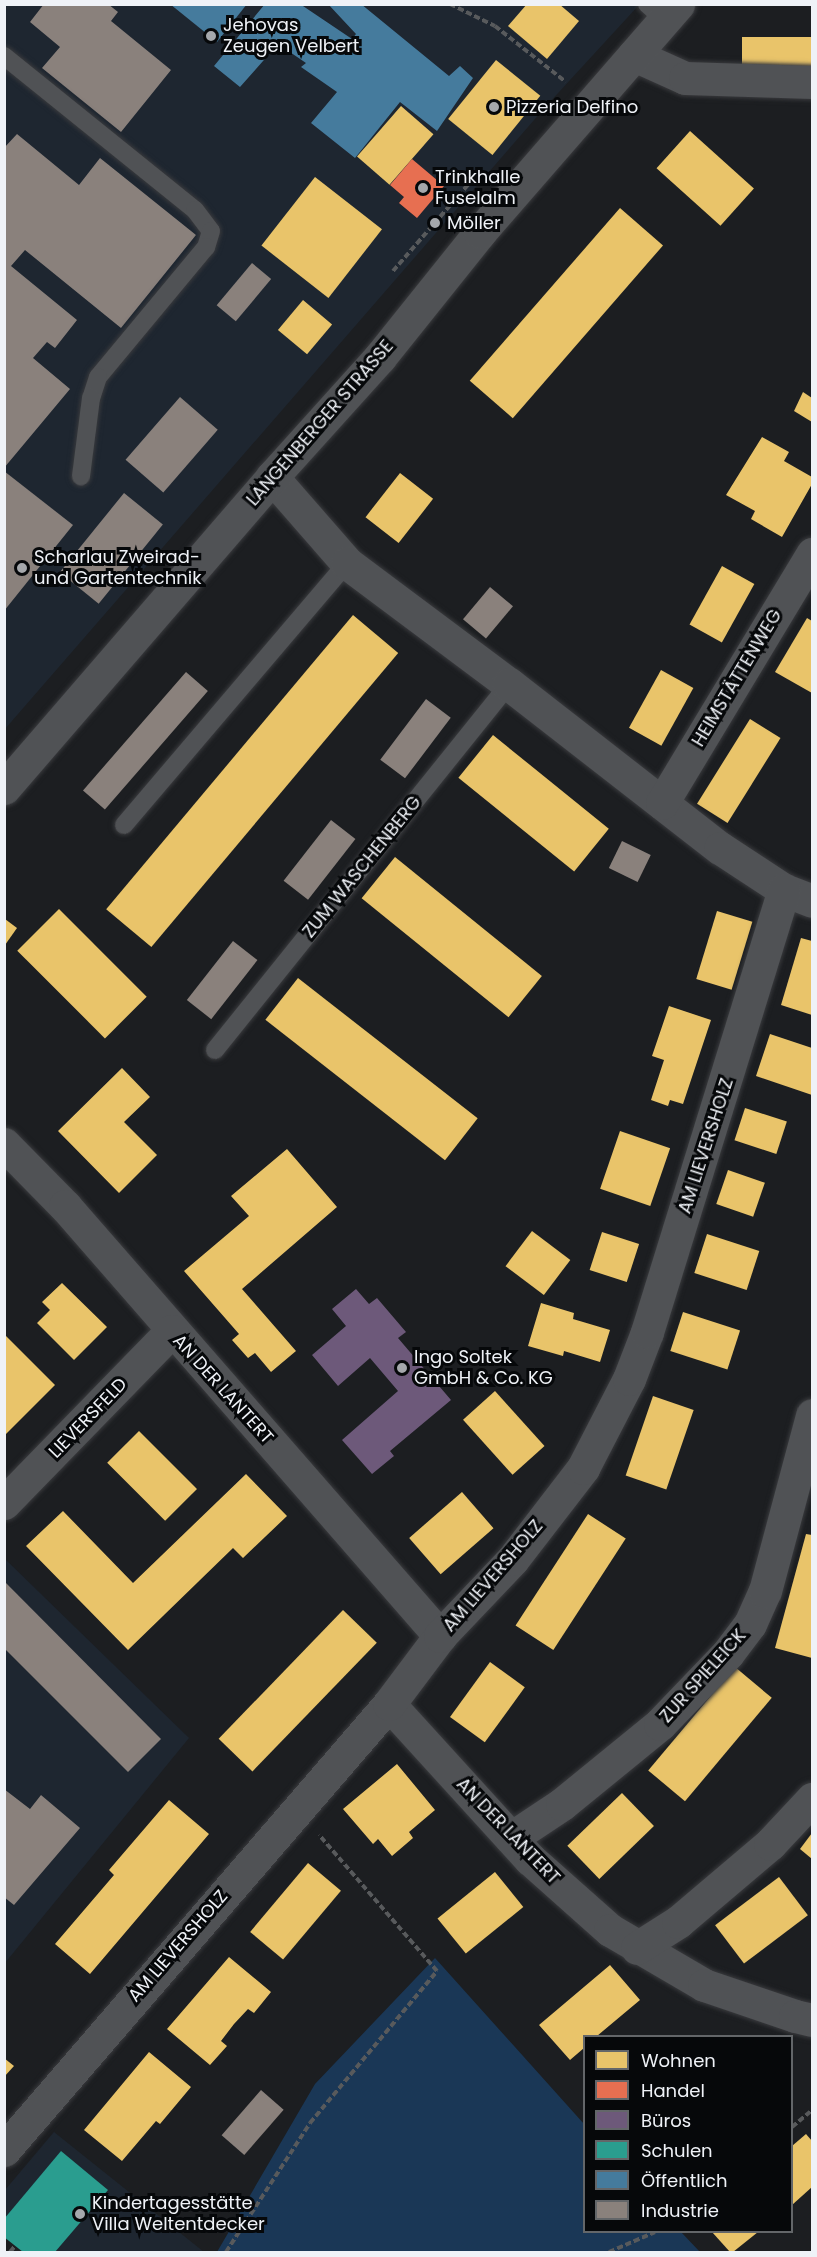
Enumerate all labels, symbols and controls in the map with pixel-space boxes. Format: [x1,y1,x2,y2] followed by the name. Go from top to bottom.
[223,15,359,57] place label: Jehovas Zeugen Velbert
[204,29,218,43] marker: Jehovas Zeugen Velbert
[506,96,638,118] place label: Pizzeria Delfino
[487,100,501,114] marker: Pizzeria Delfino
[435,167,520,210] place label: Trinkhalle Fuselalm
[416,181,430,195] marker: Trinkhalle Fuselalm
[447,212,501,234] place label: Möller
[428,216,442,230] marker: Möller
[242,336,398,510] street label: LANGENBERGER STRASSE
[34,547,202,590] place label: Scharlau Zweirad- und Gartentechnik
[15,561,29,575] marker: Scharlau Zweirad- und Gartentechnik
[688,605,786,751] street label: HEIMSTÄTTENWEG
[298,792,426,942] street label: ZUM WASCHENBERG
[674,1076,738,1216] street label: AM LIEVERSHOLZ
[168,1330,278,1448] street label: AN DER LANTERT
[414,1347,553,1390] place label: Ingo Soltek GmbH & Co. KG
[395,1361,409,1375] marker: Ingo Soltek GmbH & Co. KG
[44,1373,132,1463] street label: LIEVERSFELD
[439,1516,547,1636] street label: AM LIEVERSHOLZ
[655,1625,751,1727] street label: ZUR SPIELEICK
[452,1773,564,1889] street label: AN DER LANTERT
[124,1886,232,2006] street label: AM LIEVERSHOLZ
[583,2035,793,2233] legend
[641,2048,716,2073] text: Wohnen
[641,2078,705,2103] text: Handel
[641,2108,691,2133] text: Büros
[641,2138,713,2163] text: Schulen
[641,2168,728,2193] text: Öffentlich
[92,2193,265,2236] place label: Kindertagesstätte Villa Weltentdecker
[641,2198,719,2223] text: Industrie
[73,2207,87,2221] marker: Kindertagesstätte Villa Weltentdecker

